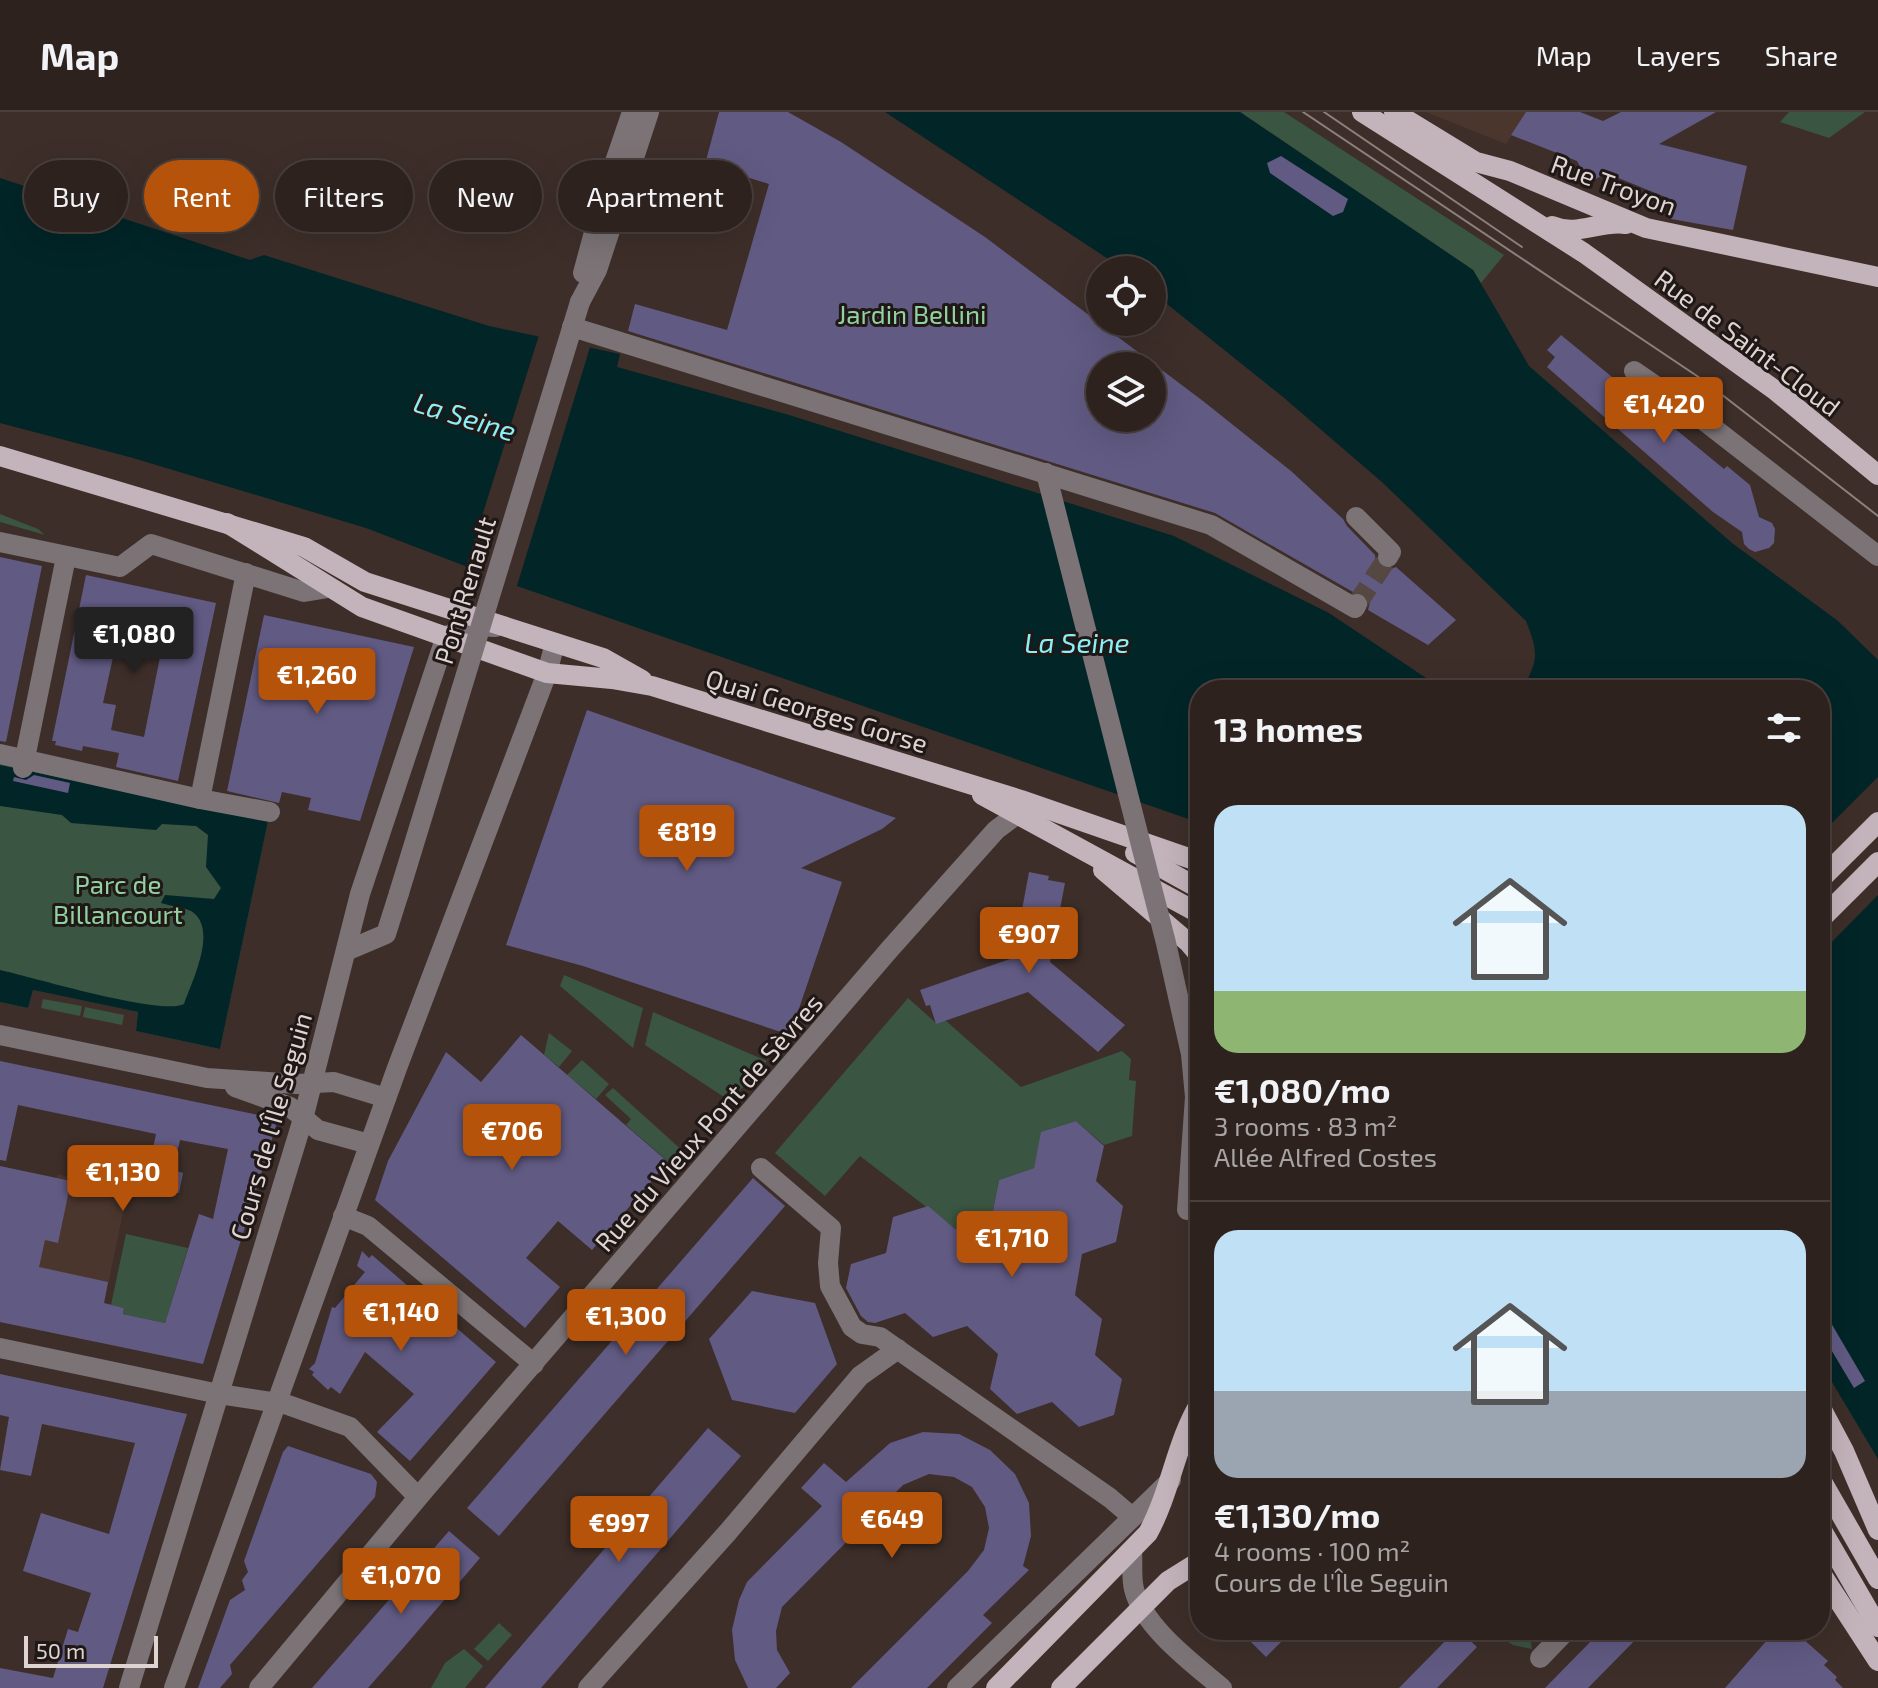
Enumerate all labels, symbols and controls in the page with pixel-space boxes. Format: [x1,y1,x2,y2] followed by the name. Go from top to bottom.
[40,32,119,78] text: Map
[1536,38,1592,72] text: Map
[1636,38,1721,72] text: Layers
[1765,38,1838,72] text: Share
[1547,147,1681,221] street label: Rue Troyon
[24,160,128,232] chip: Buy
[144,160,259,232] chip: Rent
[275,160,413,232] chip: Filters
[429,160,542,232] chip: New
[558,160,752,232] chip: Apartment
[1086,256,1166,432] map controls
[1086,256,1166,336] button: locate
[1649,262,1847,422] street label: Rue de Saint-Cloud
[837,298,987,329] park label: Jardin Bellini
[1086,352,1166,432] button: layers
[1599,377,1729,445] pin: €1,420
[410,384,520,448] water label: La Seine
[1623,387,1705,418] text: €1,420
[427,513,501,667] street label: Pont Renault
[69,607,199,675] pin: €1,080
[92,617,176,648] text: €1,080
[1024,625,1130,659] water label: La Seine
[252,648,382,716] pin: €1,260
[276,658,358,689] text: €1,260
[702,662,932,758] street label: Quai Georges Gorse
[1762,706,1806,750] icon: filters
[1214,708,1363,749] text: 13 homes
[640,805,734,873] pin: €819
[657,815,717,846] text: €819
[1438,857,1582,1001] icon: home
[53,868,183,929] park label: Parc de Billancourt
[982,907,1076,975] pin: €907
[998,917,1060,948] text: €907
[588,987,828,1257] street label: Rue du Vieux Pont de Sèvres
[223,1009,317,1243] street label: Cours de l'Île Seguin
[1214,1069,1391,1110] text: €1,080/mo
[465,1104,559,1172] pin: €706
[1214,1110,1397,1141] text: 3 rooms · 83 m²
[481,1114,543,1145] text: €706
[1214,1141,1437,1172] text: Allée Alfred Costes
[58,1145,188,1213] pin: €1,130
[85,1155,161,1186] text: €1,130
[947,1211,1077,1279] pin: €1,710
[975,1221,1049,1252] text: €1,710
[1438,1282,1582,1426] icon: home
[336,1285,466,1353] pin: €1,140
[561,1289,691,1357] pin: €1,300
[362,1295,440,1326] text: €1,140
[585,1299,667,1330] text: €1,300
[845,1492,939,1560] pin: €649
[1214,1494,1380,1535] text: €1,130/mo
[572,1496,666,1564] pin: €997
[860,1502,924,1533] text: €649
[588,1506,650,1537] text: €997
[1214,1535,1410,1566] text: 4 rooms · 100 m²
[336,1548,466,1616] pin: €1,070
[361,1558,441,1589] text: €1,070
[1214,1566,1449,1597] text: Cours de l'Île Seguin
[24,1632,158,1668] scale bar
[36,1637,85,1663] text: 50 m

